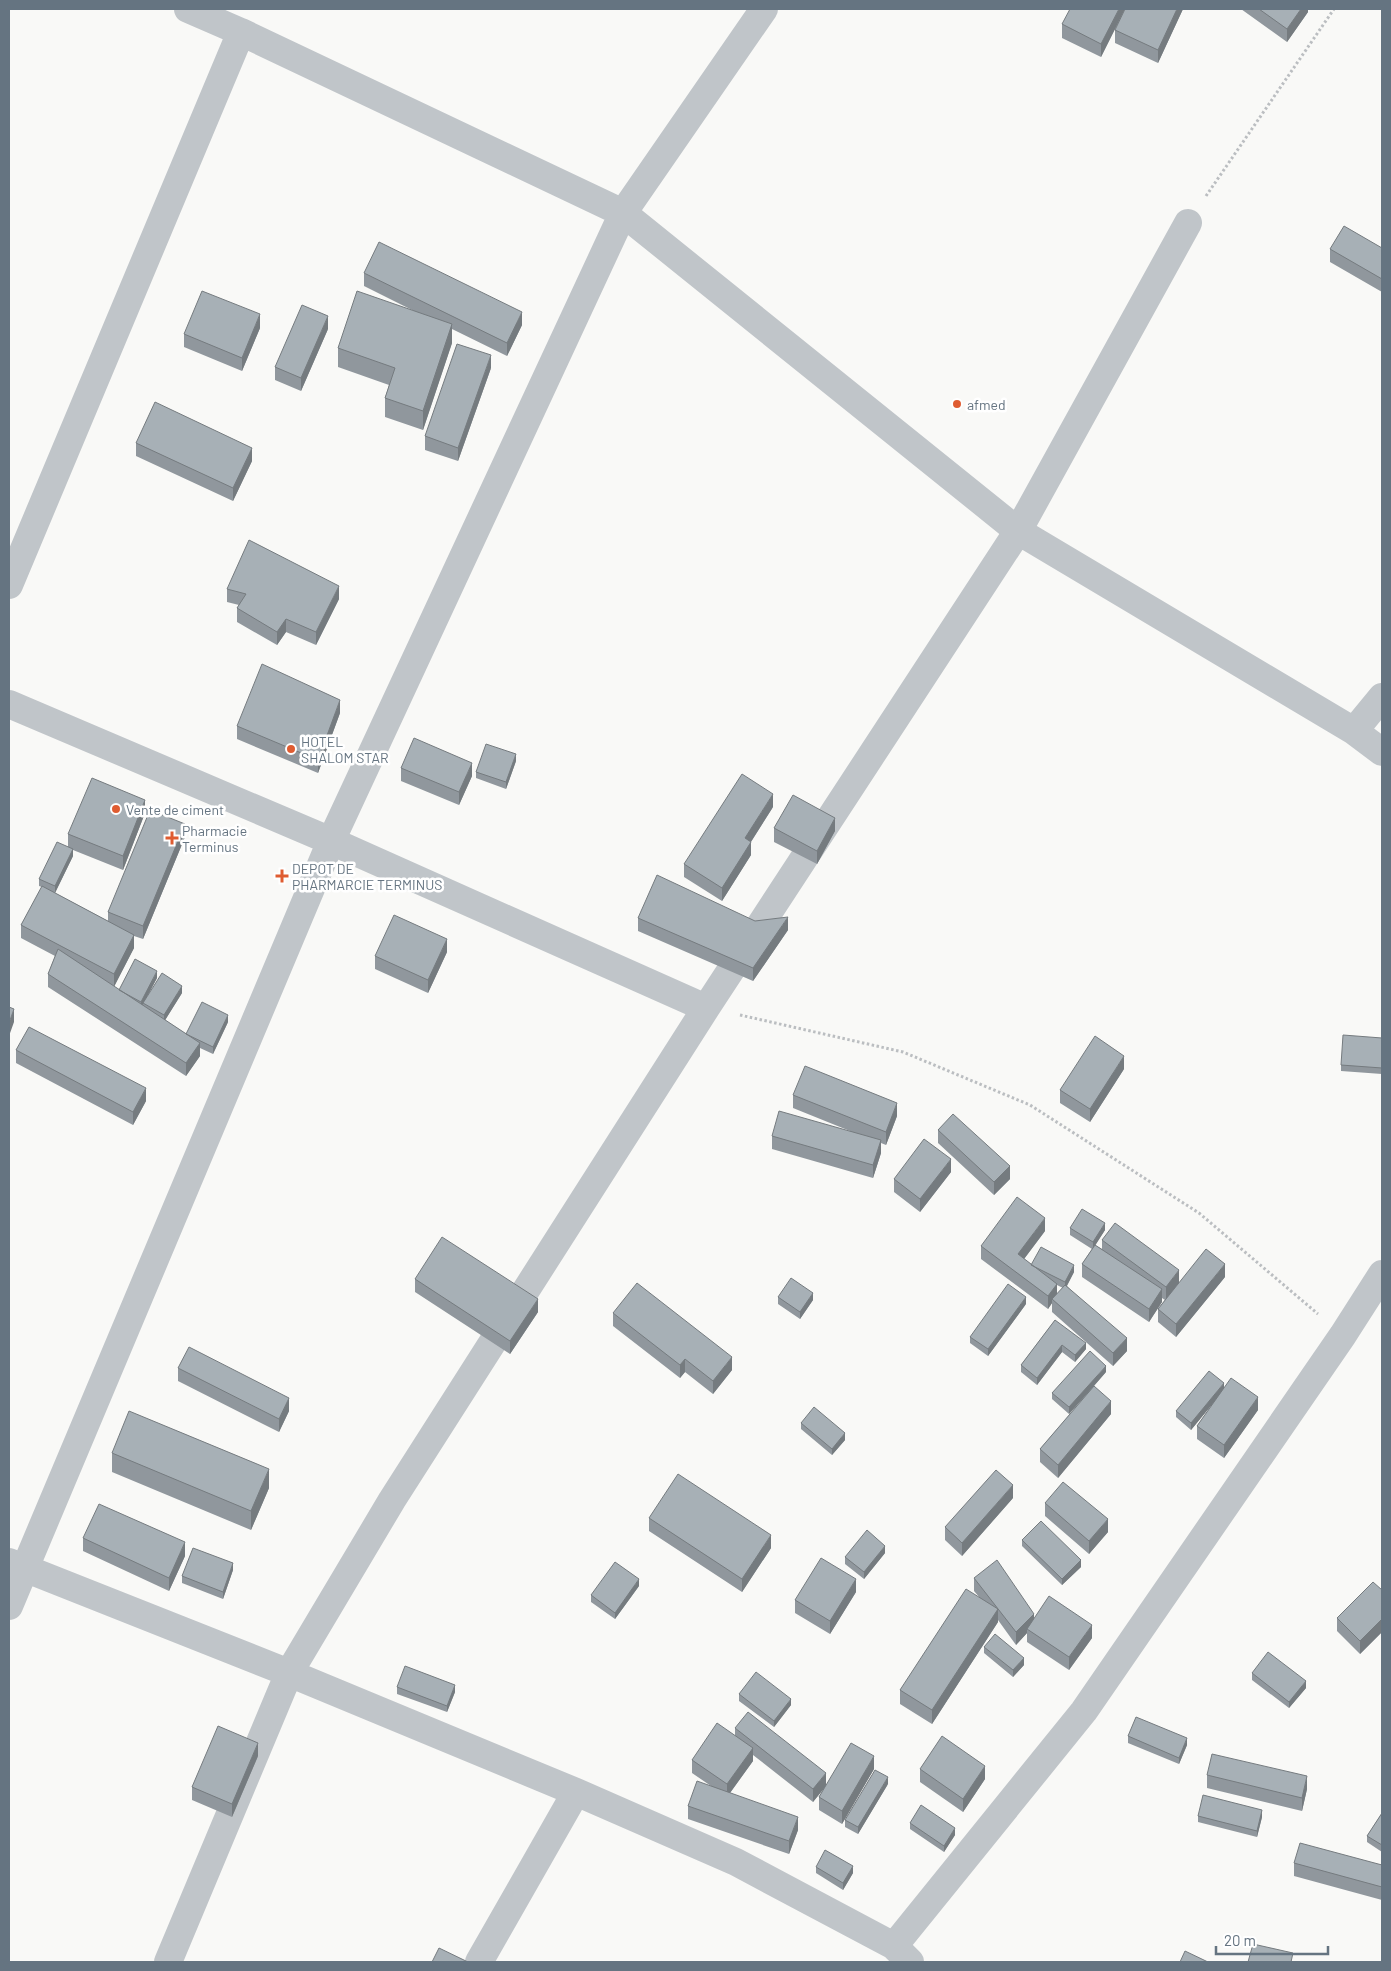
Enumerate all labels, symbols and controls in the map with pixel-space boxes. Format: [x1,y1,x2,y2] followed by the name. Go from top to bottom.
[967,396,1006,413] place label: afmed
[951,398,963,410] marker: afmed
[301,733,389,766] place label: HOTEL SHALOM STAR
[285,743,297,755] marker: HOTEL SHALOM STAR
[126,801,224,818] place label: Vente de ciment
[110,803,122,815] marker: Vente de ciment
[182,822,247,855] place label: Pharmacie Terminus
[166,832,178,844] marker: Pharmacie Terminus
[292,860,442,893] place label: DEPOT DE PHARMARCIE TERMINUS
[276,870,288,882] marker: DEPOT DE PHARMARCIE TERMINUS
[1216,1924,1328,1956] scale bar
[1224,1931,1256,1949] text: 20 m

